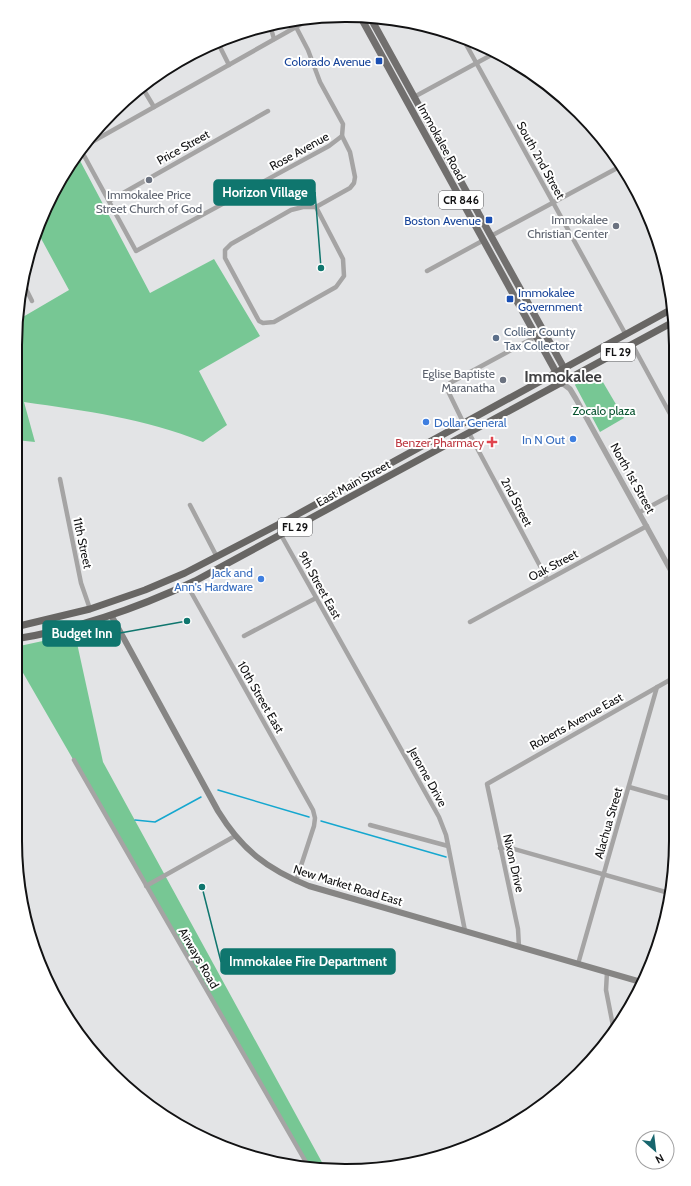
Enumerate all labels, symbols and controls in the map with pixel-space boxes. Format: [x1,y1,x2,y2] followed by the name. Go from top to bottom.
[284,54,371,69] place label: Colorado Avenue
[374,56,384,66] marker: Colorado Avenue
[415,101,469,183] street label: Immokalee Road
[514,119,568,201] street label: South 2nd Street
[154,126,212,168] street label: Price Street
[267,129,331,173] street label: Rose Avenue
[144,175,154,185] marker: Immokalee Price Street Church of God
[214,180,315,205] callout: Horizon Village
[222,184,308,200] text: Horizon Village
[96,187,202,216] place label: Immokalee Price Street Church of God
[439,191,483,209] road number: CR 846
[527,212,608,241] place label: Immokalee Christian Center
[404,213,481,228] place label: Boston Avenue
[484,215,494,225] marker: Boston Avenue
[611,221,621,231] marker: Immokalee Christian Center
[518,285,582,314] place label: Immokalee Government
[505,294,515,304] marker: Immokalee Government
[504,324,576,353] place label: Collier County Tax Collector
[491,333,501,343] marker: Collier County Tax Collector
[601,343,635,361] road number: FL 29
[422,366,495,395] place label: Eglise Baptiste Maranatha
[524,367,602,386] district label: Immokalee
[498,375,508,385] marker: Eglise Baptiste Maranatha
[573,403,636,418] park label: Zocalo plaza
[434,415,507,430] place label: Dollar General
[421,417,431,427] marker: Dollar General
[522,432,565,447] place label: In N Out
[568,434,578,444] marker: In N Out
[395,435,484,450] place label: Benzer Pharmacy
[487,437,497,447] marker: Benzer Pharmacy
[607,440,659,516] street label: North 1st Street
[313,456,393,510] street label: East Main Street
[498,475,536,529] street label: 2nd Street
[70,516,96,570] street label: 11th Street
[278,518,312,536] road number: FL 29
[526,546,580,584] street label: Oak Street
[295,549,345,621] street label: 9th Street East
[174,565,253,594] place label: Jack and Ann's Hardware
[256,574,266,584] marker: Jack and Ann's Hardware
[43,621,120,646] callout: Budget Inn
[51,625,113,641] text: Budget Inn
[234,658,288,736] street label: 10th Street East
[527,689,625,753] street label: Roberts Avenue East
[405,744,450,809] street label: Jerome Drive
[591,786,625,860] street label: Alachua Street
[500,832,528,894] street label: Nixon Drive
[292,861,404,909] street label: New Market Road East
[176,925,222,991] street label: Airways Road
[221,949,395,974] callout: Immokalee Fire Department
[229,953,387,969] text: Immokalee Fire Department
[635,1130,675,1170] north arrow
[653,1151,666,1167] text: N

